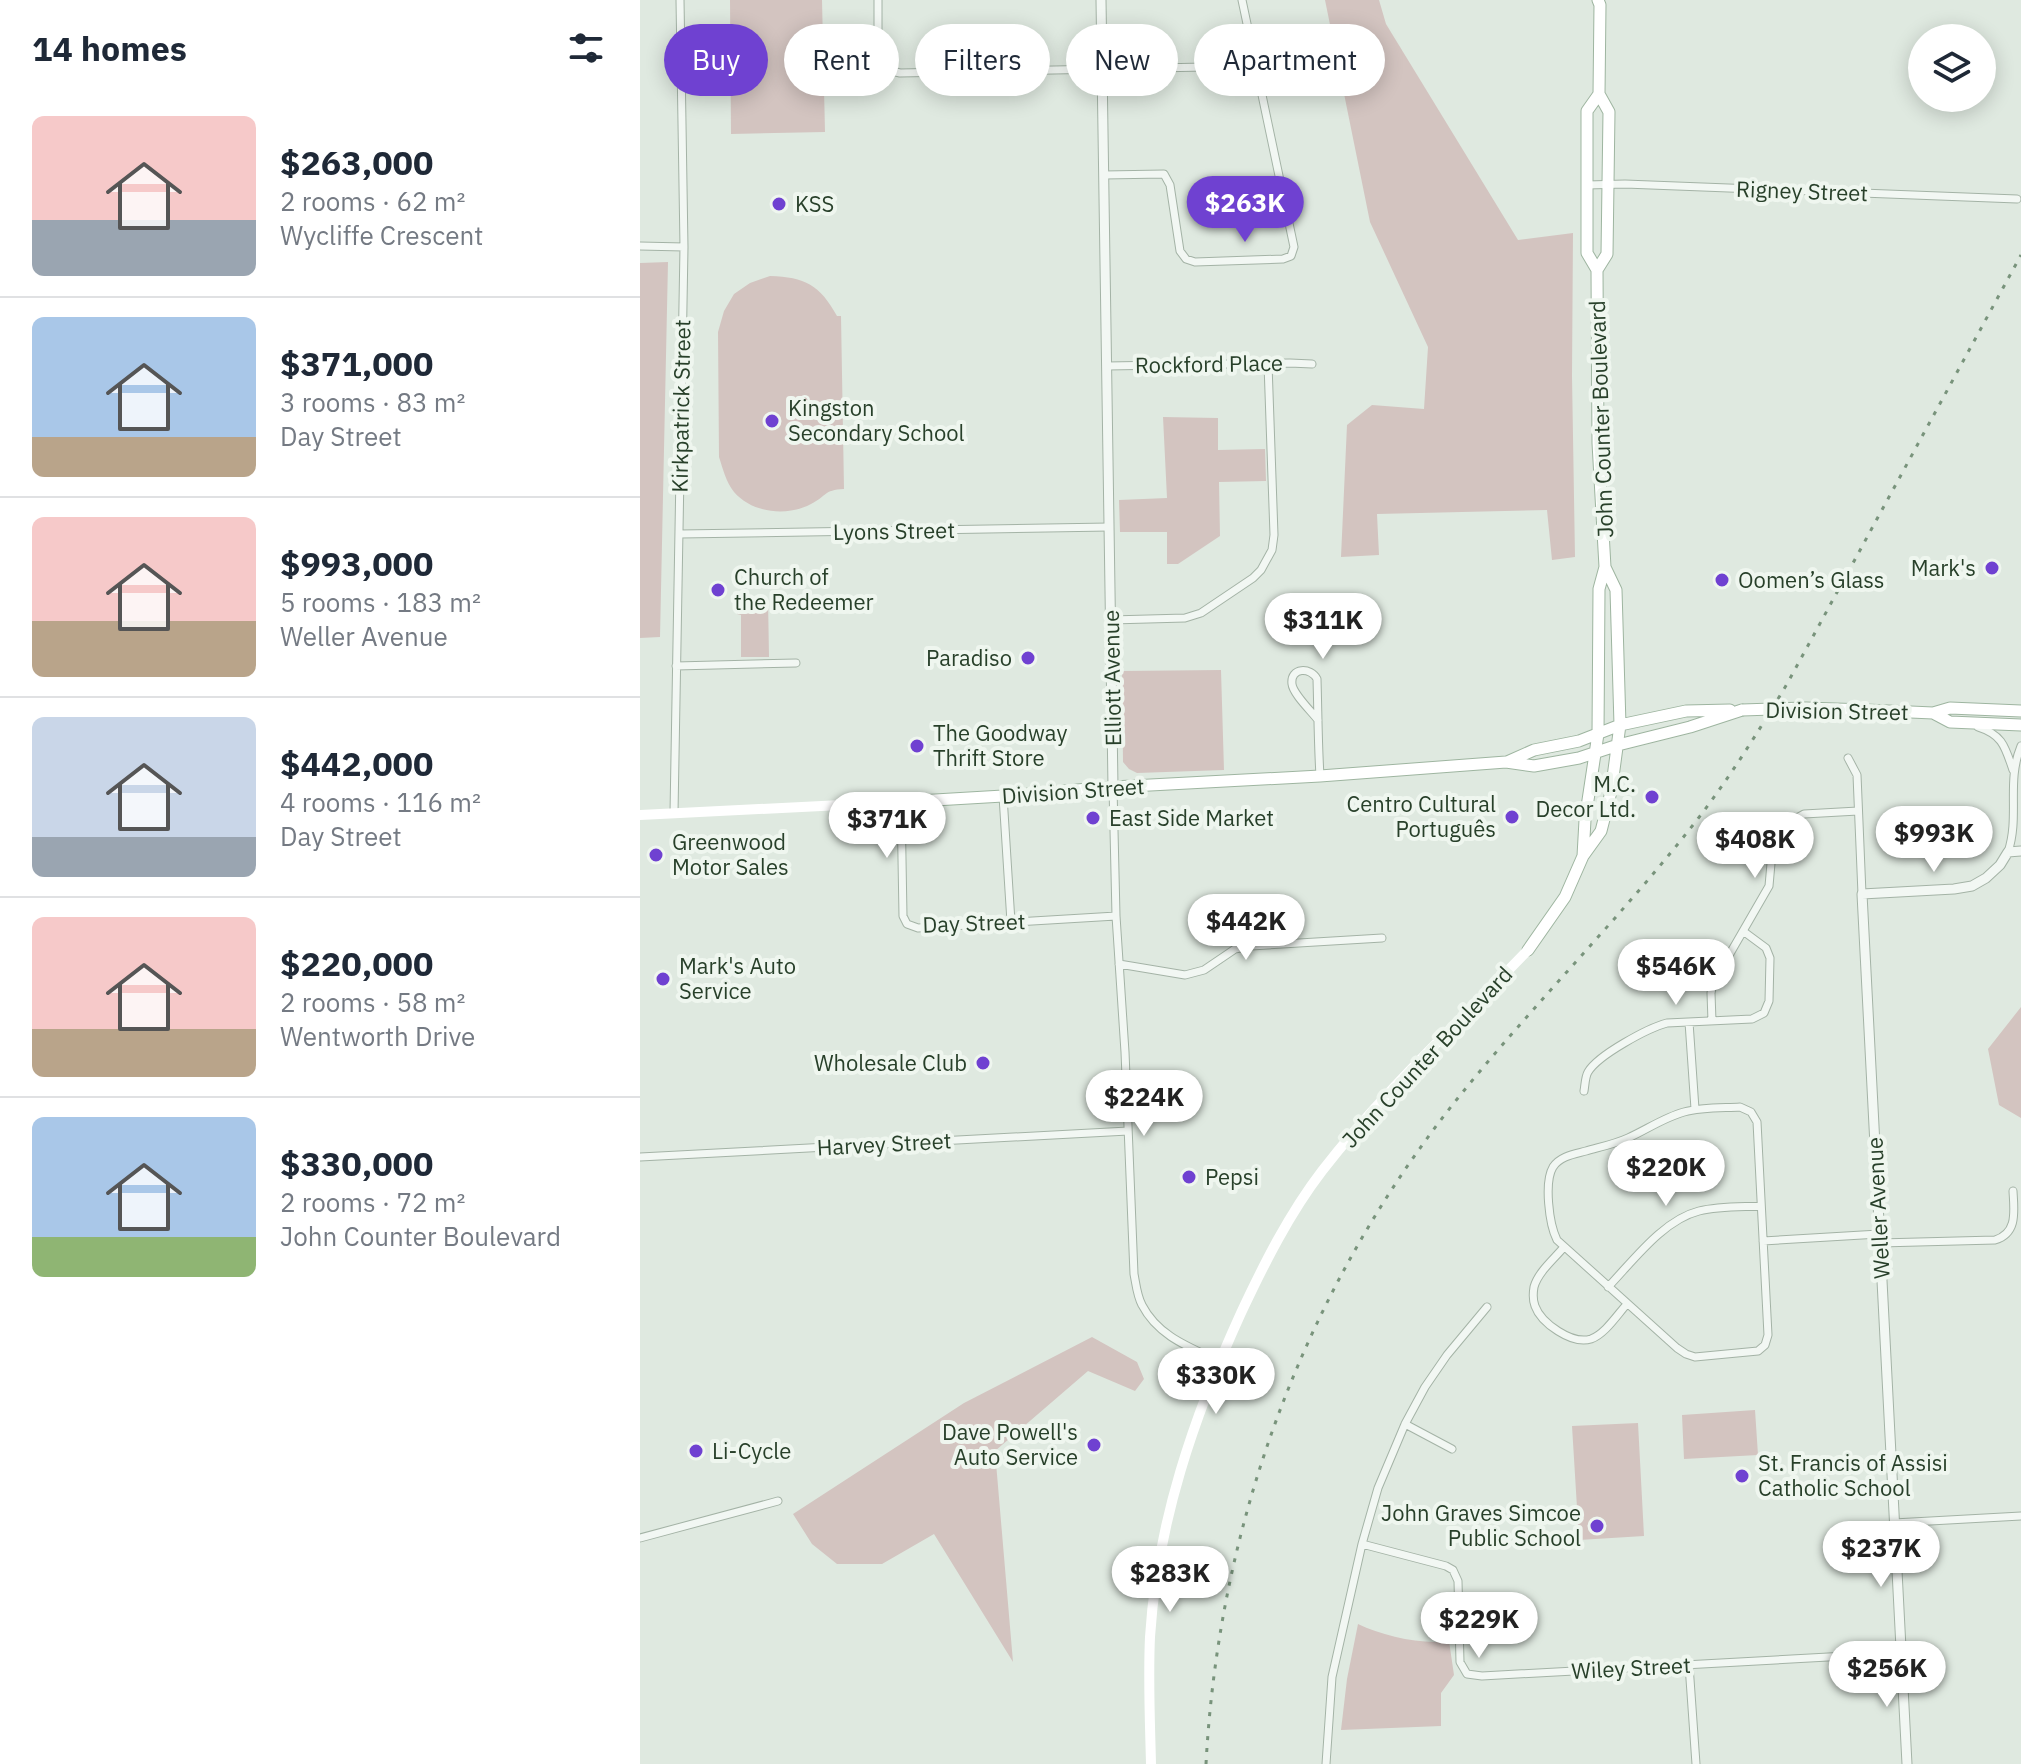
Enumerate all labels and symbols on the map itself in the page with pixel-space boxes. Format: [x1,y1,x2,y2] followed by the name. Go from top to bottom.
[1735,174,1869,207] street label: Rigney Street
[1189,176,1301,244] pin: $263K
[795,189,834,218] place label: KSS
[770,195,788,213] marker: KSS
[1582,300,1619,538] street label: John Counter Boulevard
[664,319,697,493] street label: Kirkpatrick Street
[1135,348,1283,379] street label: Rockford Place
[788,393,965,447] place label: Kingston Secondary School
[763,412,781,430] marker: Kingston Secondary School
[833,515,955,546] street label: Lyons Street
[1911,553,1976,582] place label: Mark's
[1983,559,2001,577] marker: Mark's
[734,562,874,616] place label: Church of the Redeemer
[1738,565,1885,594] place label: Oomen’s Glass
[1713,571,1731,589] marker: Oomen’s Glass
[709,581,727,599] marker: Church of the Redeemer
[1267,593,1379,661] pin: $311K
[1096,610,1127,746] street label: Elliott Avenue
[926,643,1012,672] place label: Paradiso
[1019,649,1037,667] marker: Paradiso
[1765,695,1909,726] street label: Division Street
[933,718,1067,772] place label: The Goodway Thrift Store
[908,737,926,755] marker: The Goodway Thrift Store
[1535,769,1636,823] place label: M.C. Decor Ltd.
[1001,771,1145,810] street label: Division Street
[1643,788,1661,806] marker: M.C. Decor Ltd.
[1347,789,1496,843] place label: Centro Cultural Português
[831,792,943,860] pin: $371K
[1109,803,1274,832] place label: East Side Market
[1878,806,1990,874] pin: $993K
[1503,808,1521,826] marker: Centro Cultural Português
[1084,809,1102,827] marker: East Side Market
[1699,812,1811,880] pin: $408K
[672,827,789,881] place label: Greenwood Motor Sales
[647,846,665,864] marker: Greenwood Motor Sales
[1190,894,1302,962] pin: $442K
[922,906,1026,939] street label: Day Street
[1620,939,1732,1007] pin: $546K
[679,951,796,1005] place label: Mark's Auto Service
[1335,960,1518,1154] street label: John Counter Boulevard
[654,970,672,988] marker: Mark's Auto Service
[814,1048,967,1077] place label: Wholesale Club
[974,1054,992,1072] marker: Wholesale Club
[1088,1070,1200,1138] pin: $224K
[816,1125,952,1162] street label: Harvey Street
[1859,1136,1896,1280] street label: Weller Avenue
[1610,1140,1722,1208] pin: $220K
[1205,1162,1259,1191] place label: Pepsi
[1180,1168,1198,1186] marker: Pepsi
[1160,1348,1272,1416] pin: $330K
[942,1417,1078,1471] place label: Dave Powell's Auto Service
[712,1436,791,1465] place label: Li-Cycle
[1085,1436,1103,1454] marker: Dave Powell's Auto Service
[687,1442,705,1460] marker: Li-Cycle
[1758,1448,1948,1502] place label: St. Francis of Assisi Catholic School
[1733,1467,1751,1485] marker: St. Francis of Assisi Catholic School
[1381,1498,1581,1552] place label: John Graves Simcoe Public School
[1588,1517,1606,1535] marker: John Graves Simcoe Public School
[1825,1521,1937,1589] pin: $237K
[1114,1546,1226,1614] pin: $283K
[1423,1592,1535,1660] pin: $229K
[1831,1641,1943,1709] pin: $256K
[1571,1650,1691,1685] street label: Wiley Street

